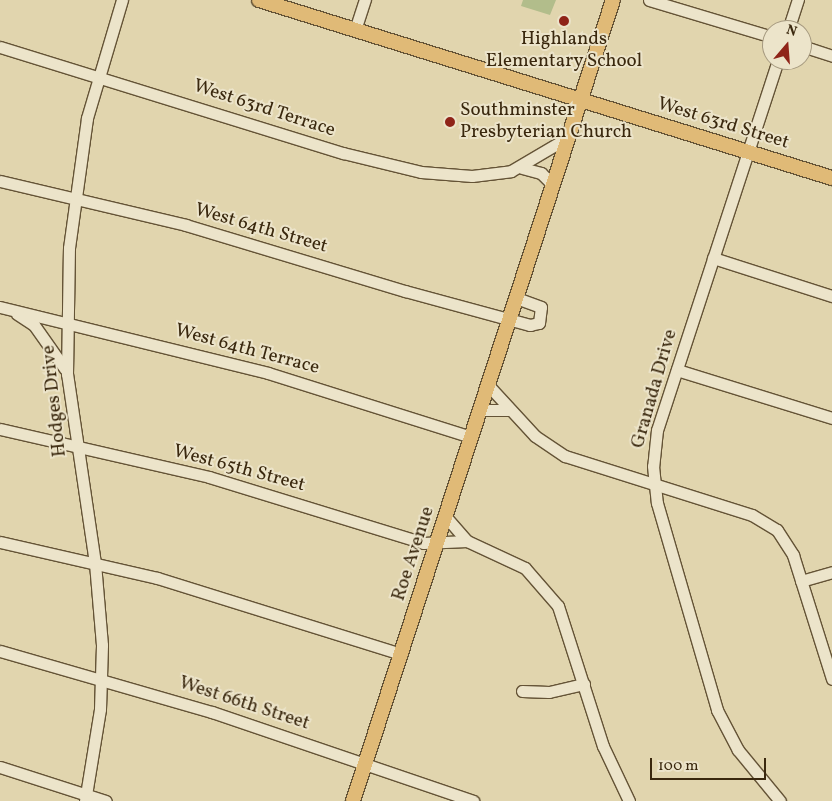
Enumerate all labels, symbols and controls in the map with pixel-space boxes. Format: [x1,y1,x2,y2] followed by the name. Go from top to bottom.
[558,15,570,27] marker: Highlands Elementary School
[762,20,812,70] north arrow
[784,21,799,42] text: N
[486,29,642,73] place label: Highlands Elementary School
[190,75,338,143] street label: West 63rd Terrace
[654,93,792,155] street label: West 63rd Street
[460,100,632,144] place label: Southminster Presbyterian Church
[444,116,456,128] marker: Southminster Presbyterian Church
[192,199,330,259] street label: West 64th Street
[172,320,322,380] street label: West 64th Terrace
[627,327,683,451] street label: Granada Drive
[38,344,72,458] street label: Hodges Drive
[171,440,307,498] street label: West 65th Street
[388,504,440,604] street label: Roe Avenue
[176,672,312,736] street label: West 66th Street
[652,748,768,780] scale bar
[658,756,698,777] text: 100 m

